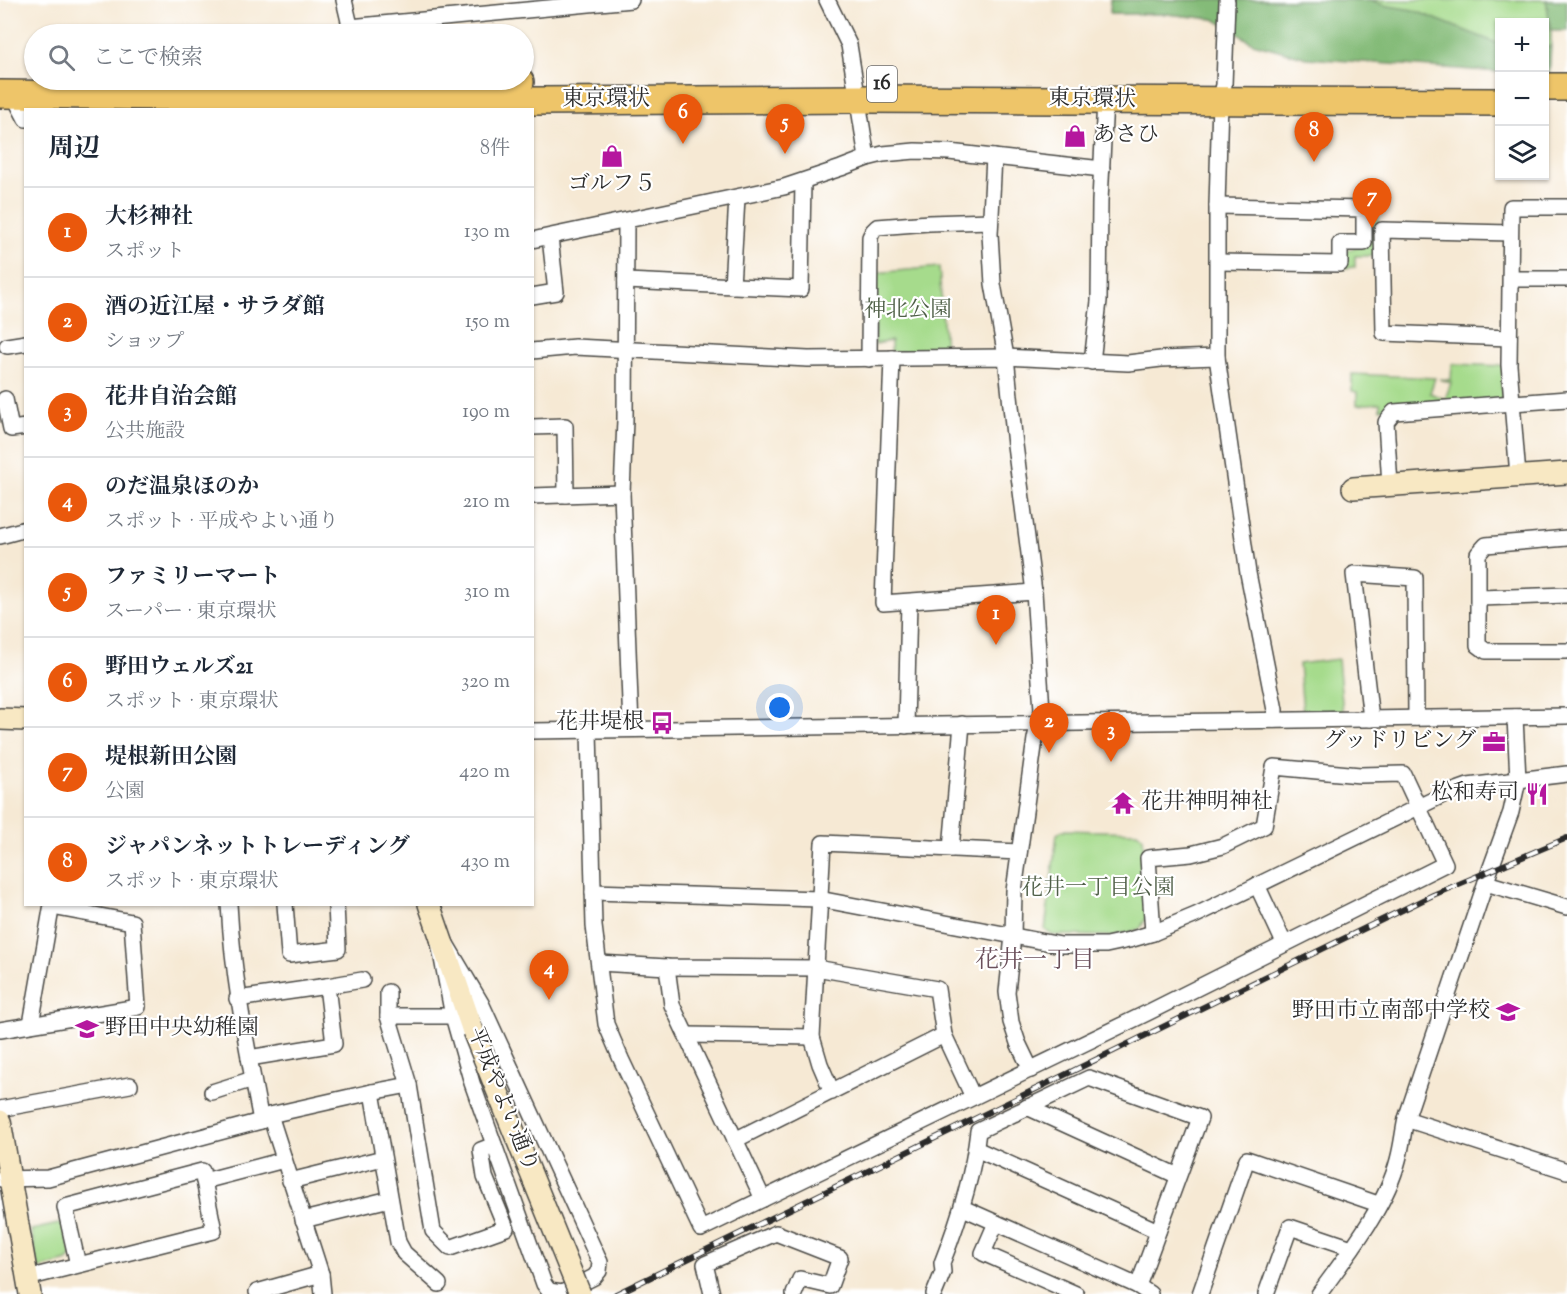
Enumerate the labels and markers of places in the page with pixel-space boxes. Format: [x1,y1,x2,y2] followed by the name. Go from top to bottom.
[664,94,702,144] pin: 6
[766,104,804,154] pin: 5
[1294,112,1334,162] pin: 8
[1093,120,1159,152] place label: あさひ
[1062,123,1088,149] shop icon: あさひ
[599,143,625,169] shop icon: ゴルフ５
[568,169,656,201] place label: ゴルフ５
[1352,178,1392,228] pin: 7
[976,596,1016,645] pin: 1
[1030,704,1068,753] pin: 2
[556,707,644,739] place label: 花井堤根
[649,710,675,736] bus stop icon: 花井堤根
[1092,712,1130,762] pin: 3
[1324,726,1476,758] place label: グッドリビング
[1481,729,1507,755] office icon: グッドリビング
[1431,778,1519,810] place label: 松和寿司
[1524,781,1550,807] restaurant icon: 松和寿司
[1141,787,1273,819] place label: 花井神明神社
[1110,790,1136,816] temple icon: 花井神明神社
[530,950,568,1000] pin: 4
[1292,996,1490,1028] place label: 野田市立南部中学校
[1495,999,1521,1025] school or university icon: 野田市立南部中学校
[105,1013,259,1045] place label: 野田中央幼稚園
[74,1016,100,1042] school or university icon: 野田中央幼稚園

